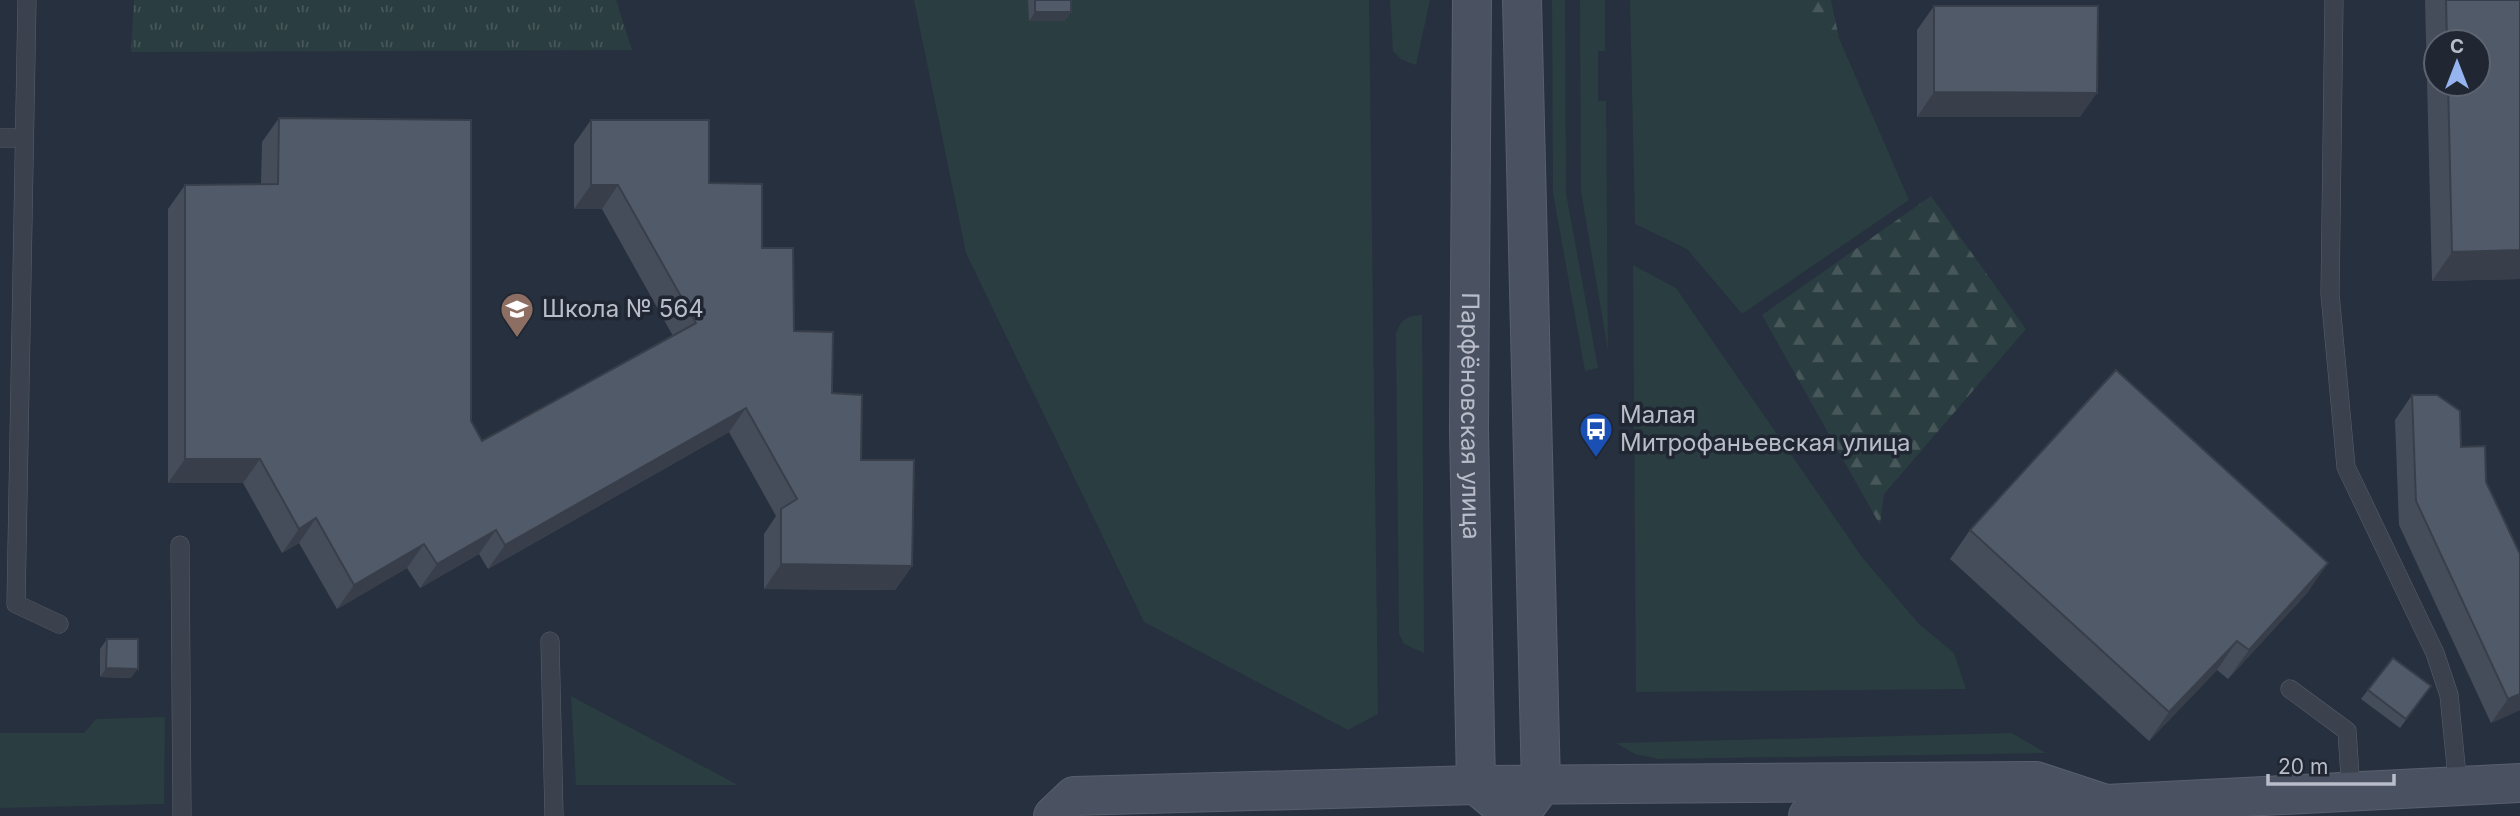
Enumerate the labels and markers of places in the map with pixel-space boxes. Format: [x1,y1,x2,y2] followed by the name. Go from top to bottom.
[498,290,536,339] school or university icon: Школа № 564
[542,294,704,323] place label: Школа № 564
[1620,400,1910,457] place label: Малая Митрофаньевская улица
[1577,410,1615,459] bus stop icon: Малая Митрофаньевская улица

